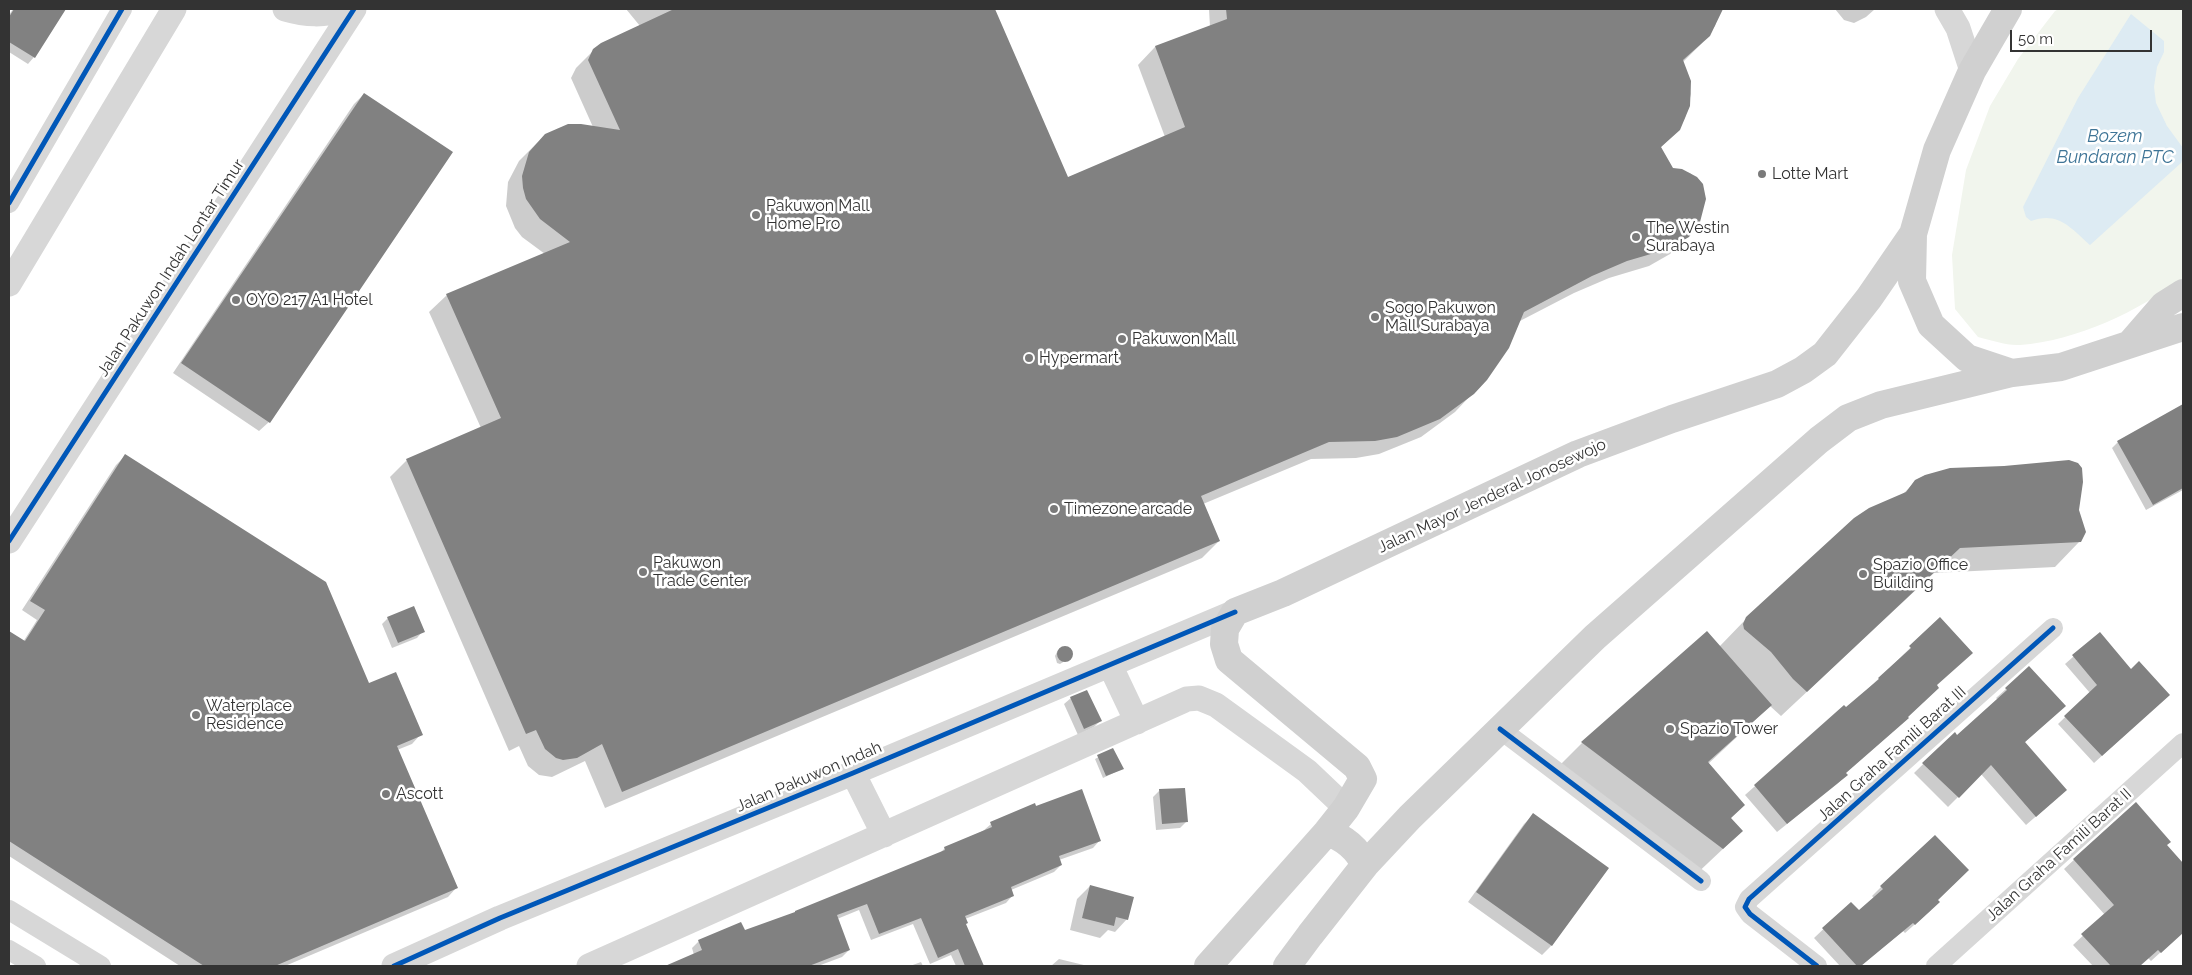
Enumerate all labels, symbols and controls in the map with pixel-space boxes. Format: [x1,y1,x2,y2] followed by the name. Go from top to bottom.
[2012,20,2154,52] scale bar
[2018,30,2053,48] text: 50 m
[2056,126,2174,168] water label: Bozem Bundaran PTC
[93,156,249,380] street label: Jalan Pakuwon Indah Lontar Timur
[1772,164,1848,184] place label: Lotte Mart
[1756,168,1768,180] marker: Lotte Mart
[766,196,870,234] place label: Pakuwon Mall Home Pro
[750,209,762,221] marker: Pakuwon Mall Home Pro
[1646,218,1730,256] place label: The Westin Surabaya
[1630,231,1642,243] marker: The Westin Surabaya
[246,290,373,310] place label: OYO 217 A1 Hotel
[230,294,242,306] marker: OYO 217 A1 Hotel
[1385,298,1496,336] place label: Sogo Pakuwon Mall Surabaya
[1369,311,1381,323] marker: Sogo Pakuwon Mall Surabaya
[1132,329,1236,349] place label: Pakuwon Mall
[1116,333,1128,345] marker: Pakuwon Mall
[1039,348,1119,368] place label: Hypermart
[1023,352,1035,364] marker: Hypermart
[1375,435,1609,557] street label: Jalan Mayor Jenderal Jonosewojo
[1064,499,1192,519] place label: Timezone arcade
[1048,503,1060,515] marker: Timezone arcade
[653,553,749,591] place label: Pakuwon Trade Center
[1873,555,1968,593] place label: Spazio Office Building
[637,566,649,578] marker: Pakuwon Trade Center
[1857,568,1869,580] marker: Spazio Office Building
[1814,682,1970,826] street label: Jalan Graha Famili Barat III
[206,696,292,734] place label: Waterplace Residence
[190,709,202,721] marker: Waterplace Residence
[1680,719,1778,739] place label: Spazio Tower
[1664,723,1676,735] marker: Spazio Tower
[733,738,885,816] street label: Jalan Pakuwon Indah
[396,784,443,804] place label: Ascott
[1982,785,2136,925] street label: Jalan Graha Famili Barat II
[380,788,392,800] marker: Ascott

